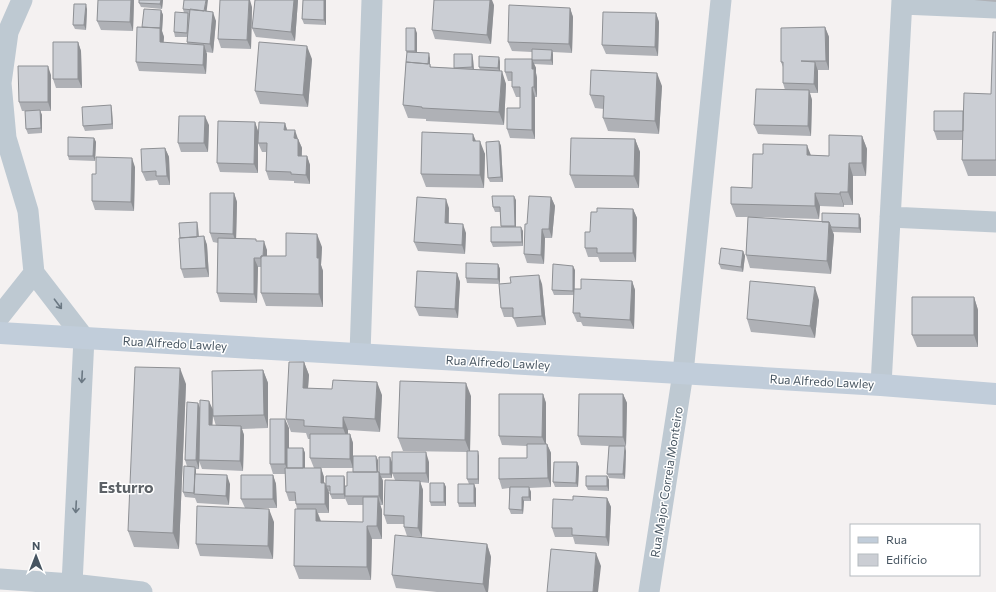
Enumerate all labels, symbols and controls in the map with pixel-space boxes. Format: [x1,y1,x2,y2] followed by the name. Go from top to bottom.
[54,298,62,309] one-way arrow
[122,333,228,353] street label: Rua Alfredo Lawley
[445,352,551,372] street label: Rua Alfredo Lawley
[79,370,86,383] one-way arrow
[769,371,875,391] street label: Rua Alfredo Lawley
[647,406,685,558] street label: Rua Major Correia Monteiro
[98,477,154,496] district label: Esturro
[72,500,79,513] one-way arrow
[850,524,980,576] legend
[886,532,907,546] text: Rua
[16,536,56,576] north arrow
[32,539,40,552] text: N
[886,552,927,566] text: Edifício

